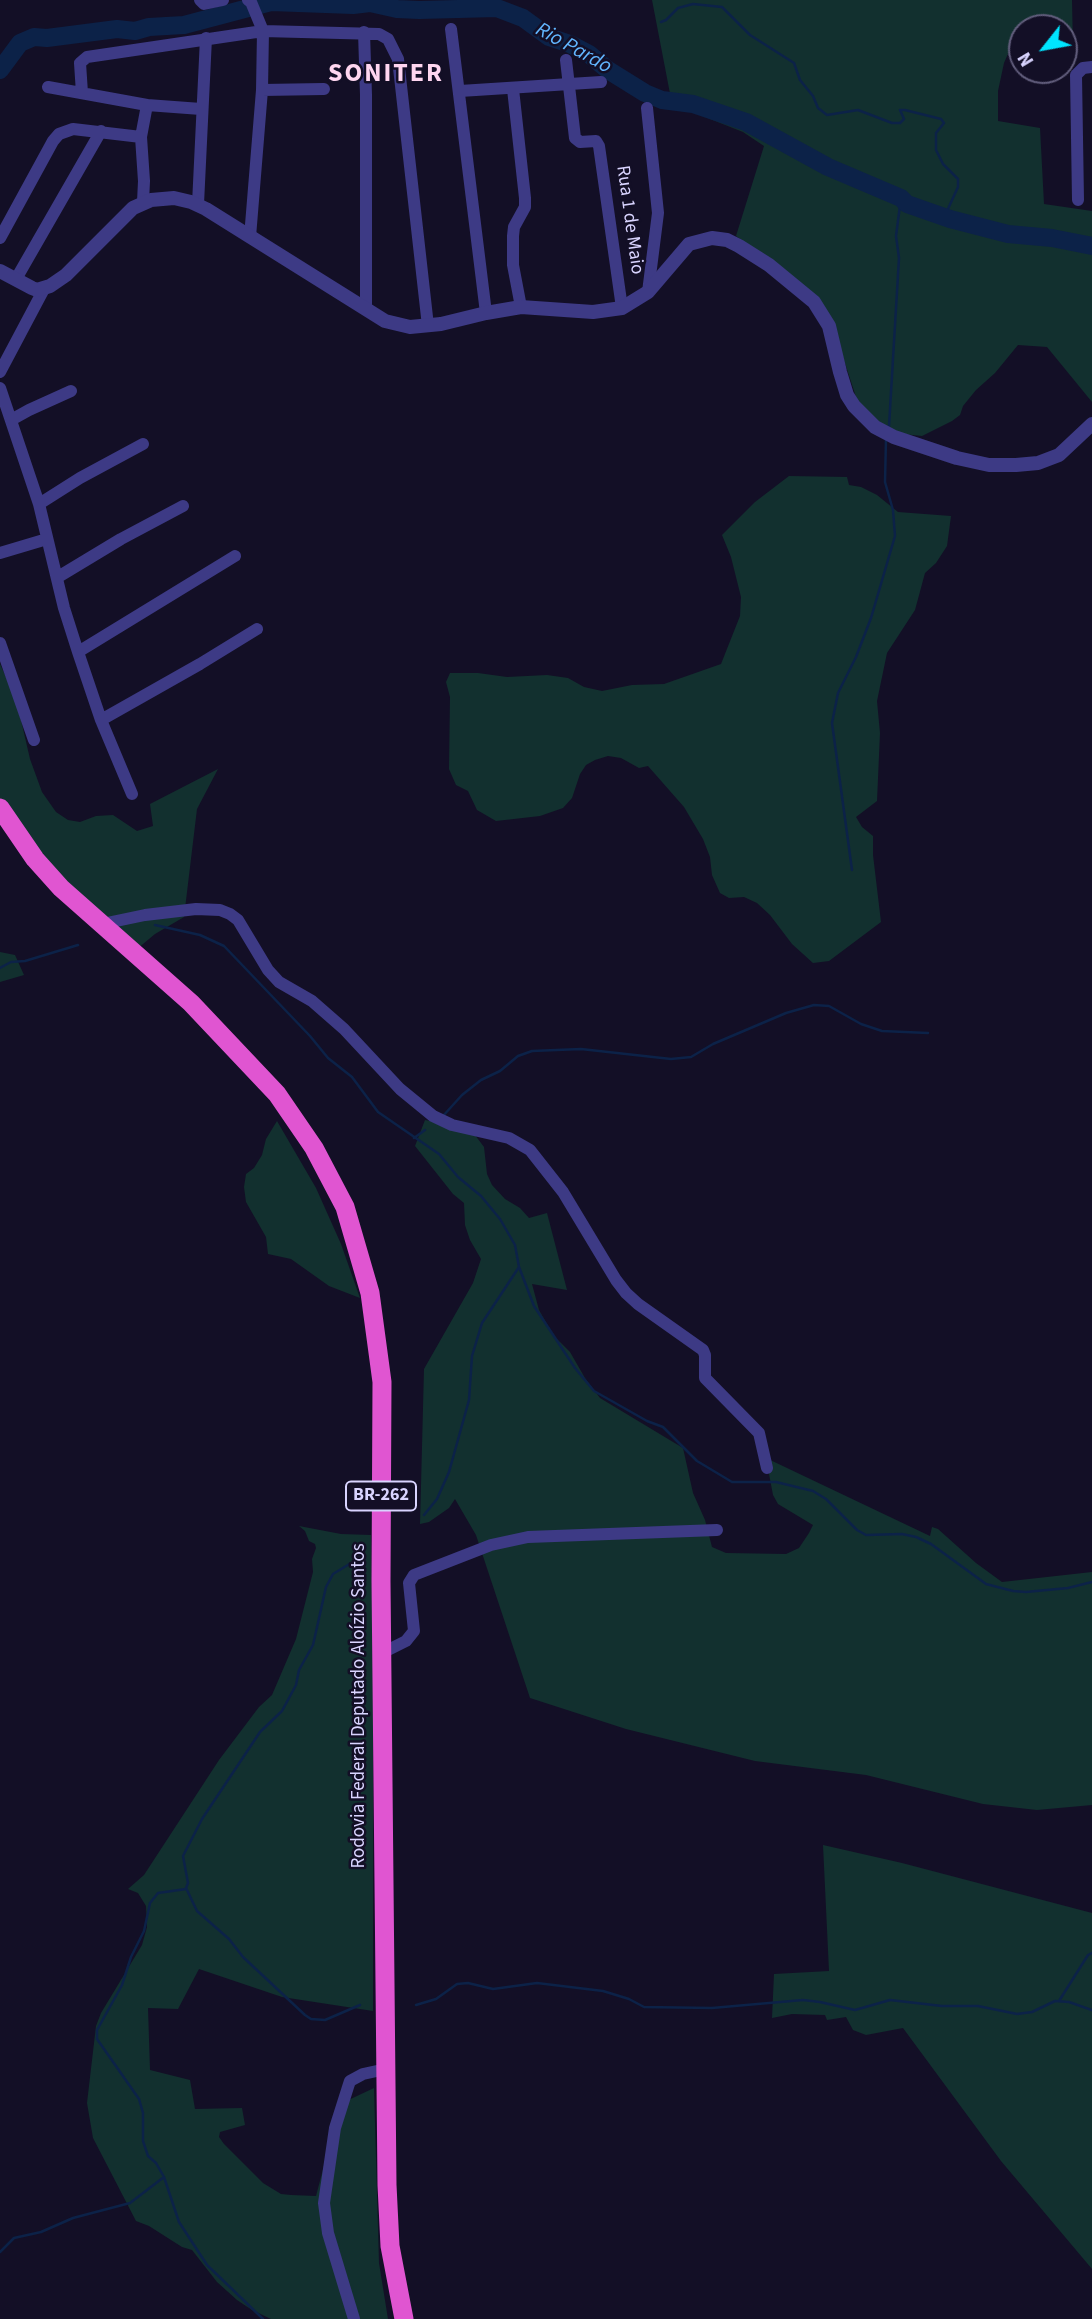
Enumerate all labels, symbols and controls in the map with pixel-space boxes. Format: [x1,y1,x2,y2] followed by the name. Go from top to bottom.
[1008,14,1078,84] north arrow
[531,18,615,80] water label: Rio Pardo
[1011,47,1041,71] text: N
[329,59,443,91] district label: SONITER
[610,164,648,276] street label: Rua 1 de Maio
[346,1482,416,1511] road number: BR-262
[349,1543,371,1869] street label: Rodovia Federal Deputado Aloízio Santos

